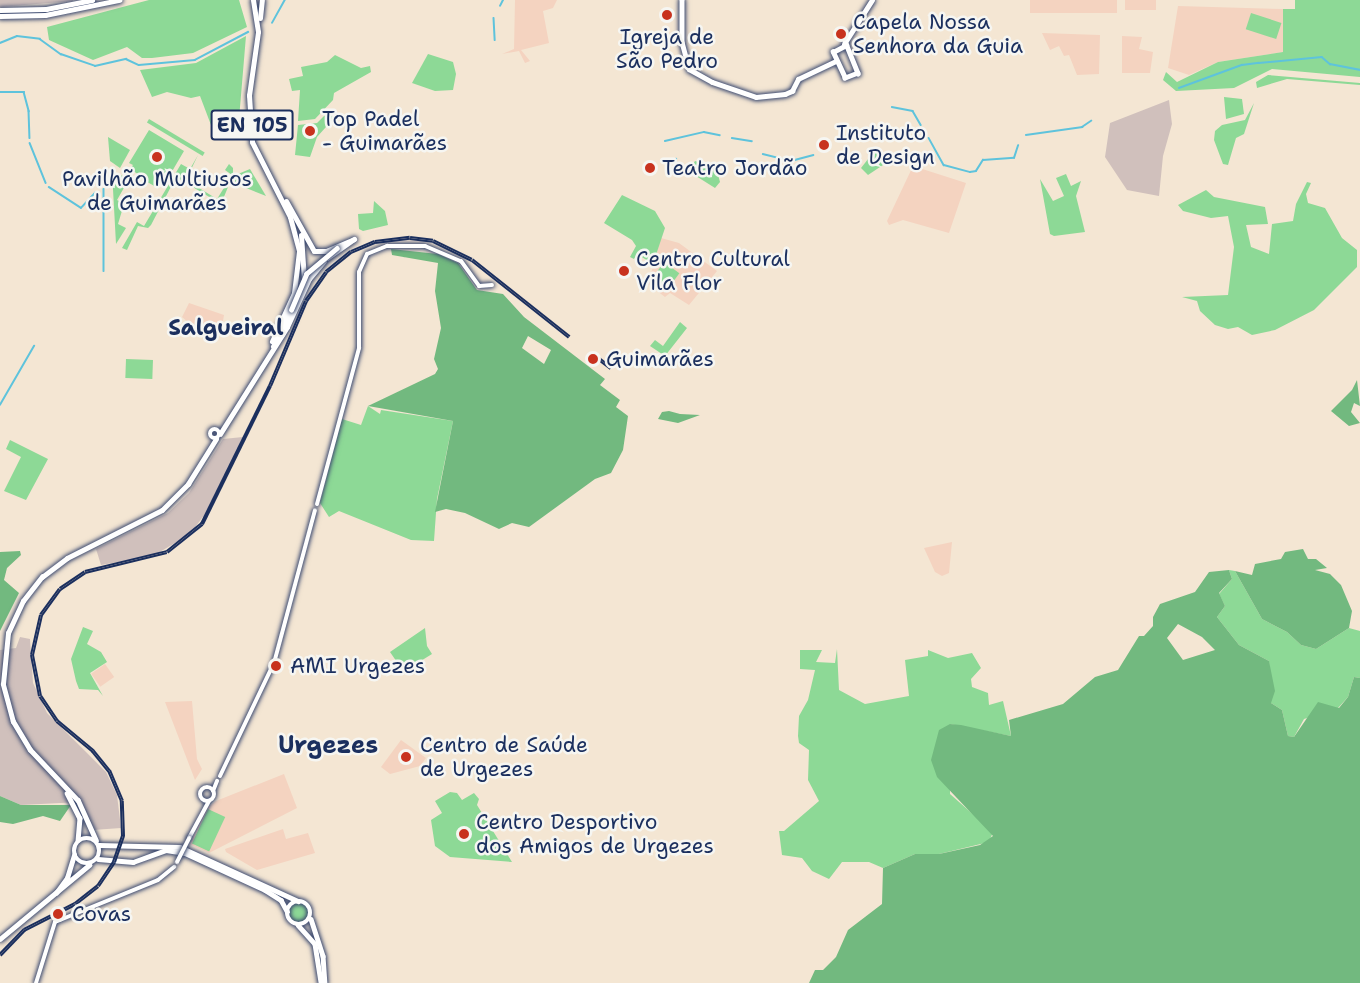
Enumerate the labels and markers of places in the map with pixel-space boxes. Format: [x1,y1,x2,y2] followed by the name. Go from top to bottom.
[660,8,674,22] marker: Igreja de São Pedro
[853,9,1023,59] place label: Capela Nossa Senhora da Guia
[616,24,718,74] place label: Igreja de São Pedro
[834,27,848,41] marker: Capela Nossa Senhora da Guia
[322,106,447,156] place label: Top Padel - Guimarães
[836,120,935,170] place label: Instituto de Design
[303,124,317,138] marker: Top Padel - Guimarães
[817,138,831,152] marker: Instituto de Design
[150,150,164,164] marker: Pavilhão Multiusos de Guimarães
[662,155,807,181] place label: Teatro Jordão
[643,161,657,175] marker: Teatro Jordão
[62,166,252,216] place label: Pavilhão Multiusos de Guimarães
[636,246,790,296] place label: Centro Cultural Vila Flor
[617,264,631,278] marker: Centro Cultural Vila Flor
[606,346,714,372] place label: Guimarães
[584,350,602,368] marker: Guimarães
[290,653,425,679] place label: AMI Urgezes
[267,657,285,675] marker: AMI Urgezes
[420,732,588,782] place label: Centro de Saúde de Urgezes
[397,748,415,766] marker: Centro de Saúde de Urgezes
[476,809,714,859] place label: Centro Desportivo dos Amigos de Urgezes
[457,827,471,841] marker: Centro Desportivo dos Amigos de Urgezes
[72,901,131,927] place label: Covas
[49,905,67,923] marker: Covas

